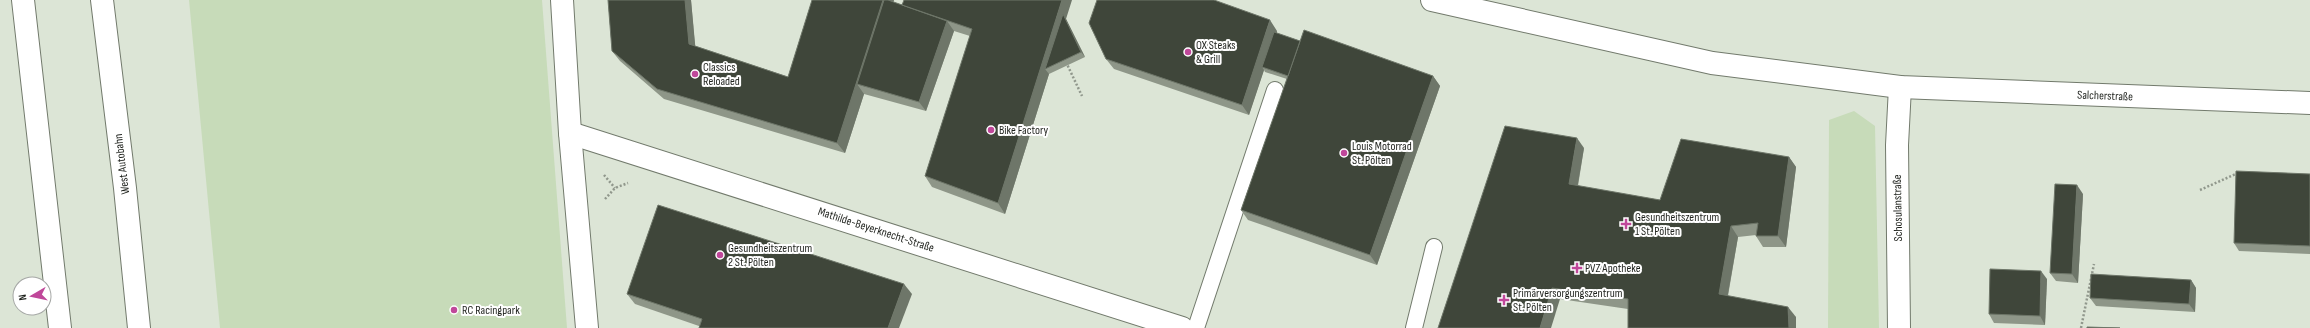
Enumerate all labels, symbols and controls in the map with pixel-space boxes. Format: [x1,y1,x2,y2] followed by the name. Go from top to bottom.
[1196,38,1236,67] place label: OX Steaks & Grill
[1183,47,1193,57] marker: OX Steaks & Grill
[703,60,740,89] place label: Classics Reloaded
[690,69,700,79] marker: Classics Reloaded
[2077,88,2133,104] street label: Salcherstraße
[999,123,1048,138] place label: Bike Factory
[986,125,996,135] marker: Bike Factory
[111,133,133,195] street label: West Autobahn
[1352,139,1412,168] place label: Louis Motorrad St. Pölten
[1339,148,1349,158] marker: Louis Motorrad St. Pölten
[1890,174,1906,242] street label: Schosulanstraße
[816,204,936,256] street label: Mathilde-Beyerknecht-Straße
[1635,210,1720,239] place label: Gesundheitszentrum 1 St. Pölten
[1620,218,1632,230] marker: Gesundheitszentrum 1 St. Pölten
[728,241,813,270] place label: Gesundheitszentrum 2 St. Pölten
[715,250,725,260] marker: Gesundheitszentrum 2 St. Pölten
[1585,261,1641,276] place label: PVZ Apotheke
[1572,263,1582,273] marker: PVZ Apotheke
[12,276,52,316] north arrow
[1513,286,1623,315] place label: Primärversorgungszentrum St. Pölten
[16,293,29,301] text: N
[1498,294,1510,306] marker: Primärversorgungszentrum St. Pölten
[462,303,520,318] place label: RC Racingpark
[449,305,459,315] marker: RC Racingpark

